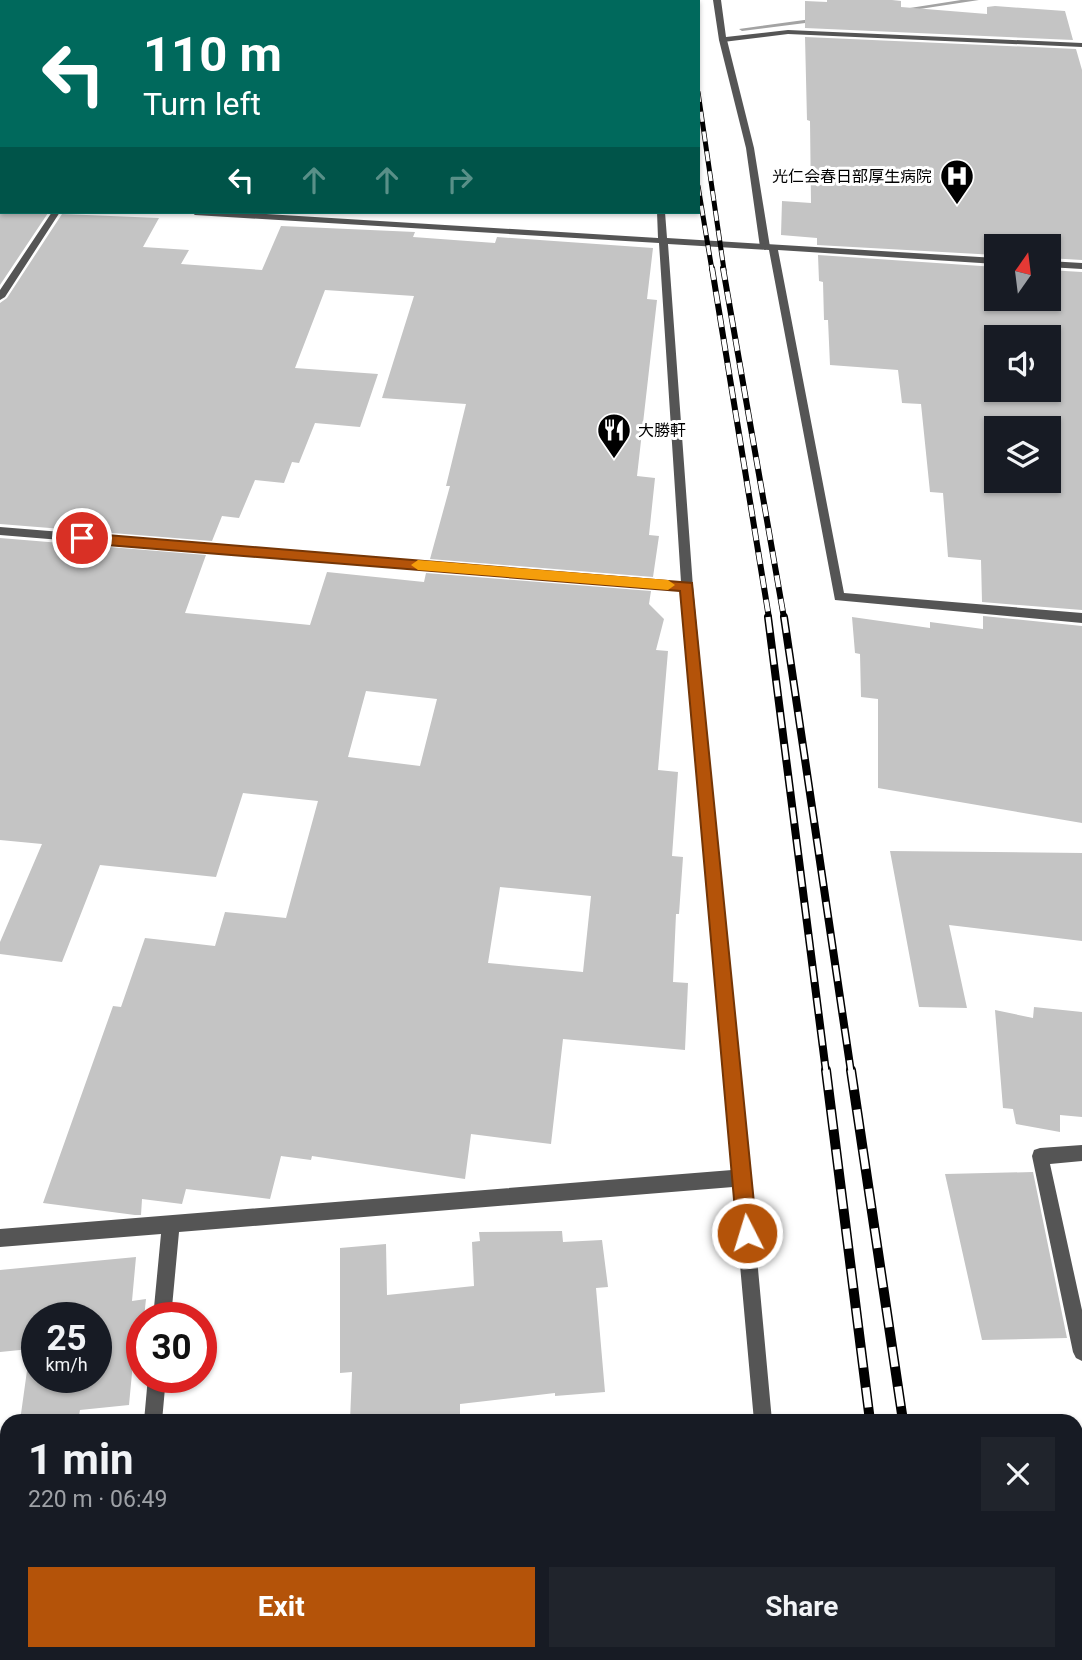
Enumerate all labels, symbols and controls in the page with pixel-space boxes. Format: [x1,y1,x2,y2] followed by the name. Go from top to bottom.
[143,26,282,83] text: 110 m
[28,28,119,119] icon: left
[143,85,261,123] text: Turn left
[938,157,976,206] hospital icon: 光仁会春日部厚生病院
[222,161,260,199] icon: left
[295,161,333,199] icon: ahead
[368,161,406,199] icon: ahead
[441,161,479,199] icon: right
[772,167,932,186] place label: 光仁会春日部厚生病院
[984,234,1060,312] north arrow
[984,234,1061,493] map controls
[984,325,1061,402] button: sound
[595,411,633,460] restaurant icon: 大勝軒
[984,416,1061,493] button: layers
[638,421,686,440] place label: 大勝軒
[52,508,112,568] pin
[63,519,101,557] icon: arrive
[710,1196,784,1270] position arrow
[126,1302,217,1393] speed limit sign: 30
[46,1318,87,1359] text: 25
[45,1354,88,1375] text: km/h
[28,1435,134,1484] text: 1 min
[981,1437,1055,1511] button: close
[28,1486,167,1513] text: 220 m · 06:49
[28,1567,535,1647] button: Exit
[549,1567,1055,1647] button: Share

